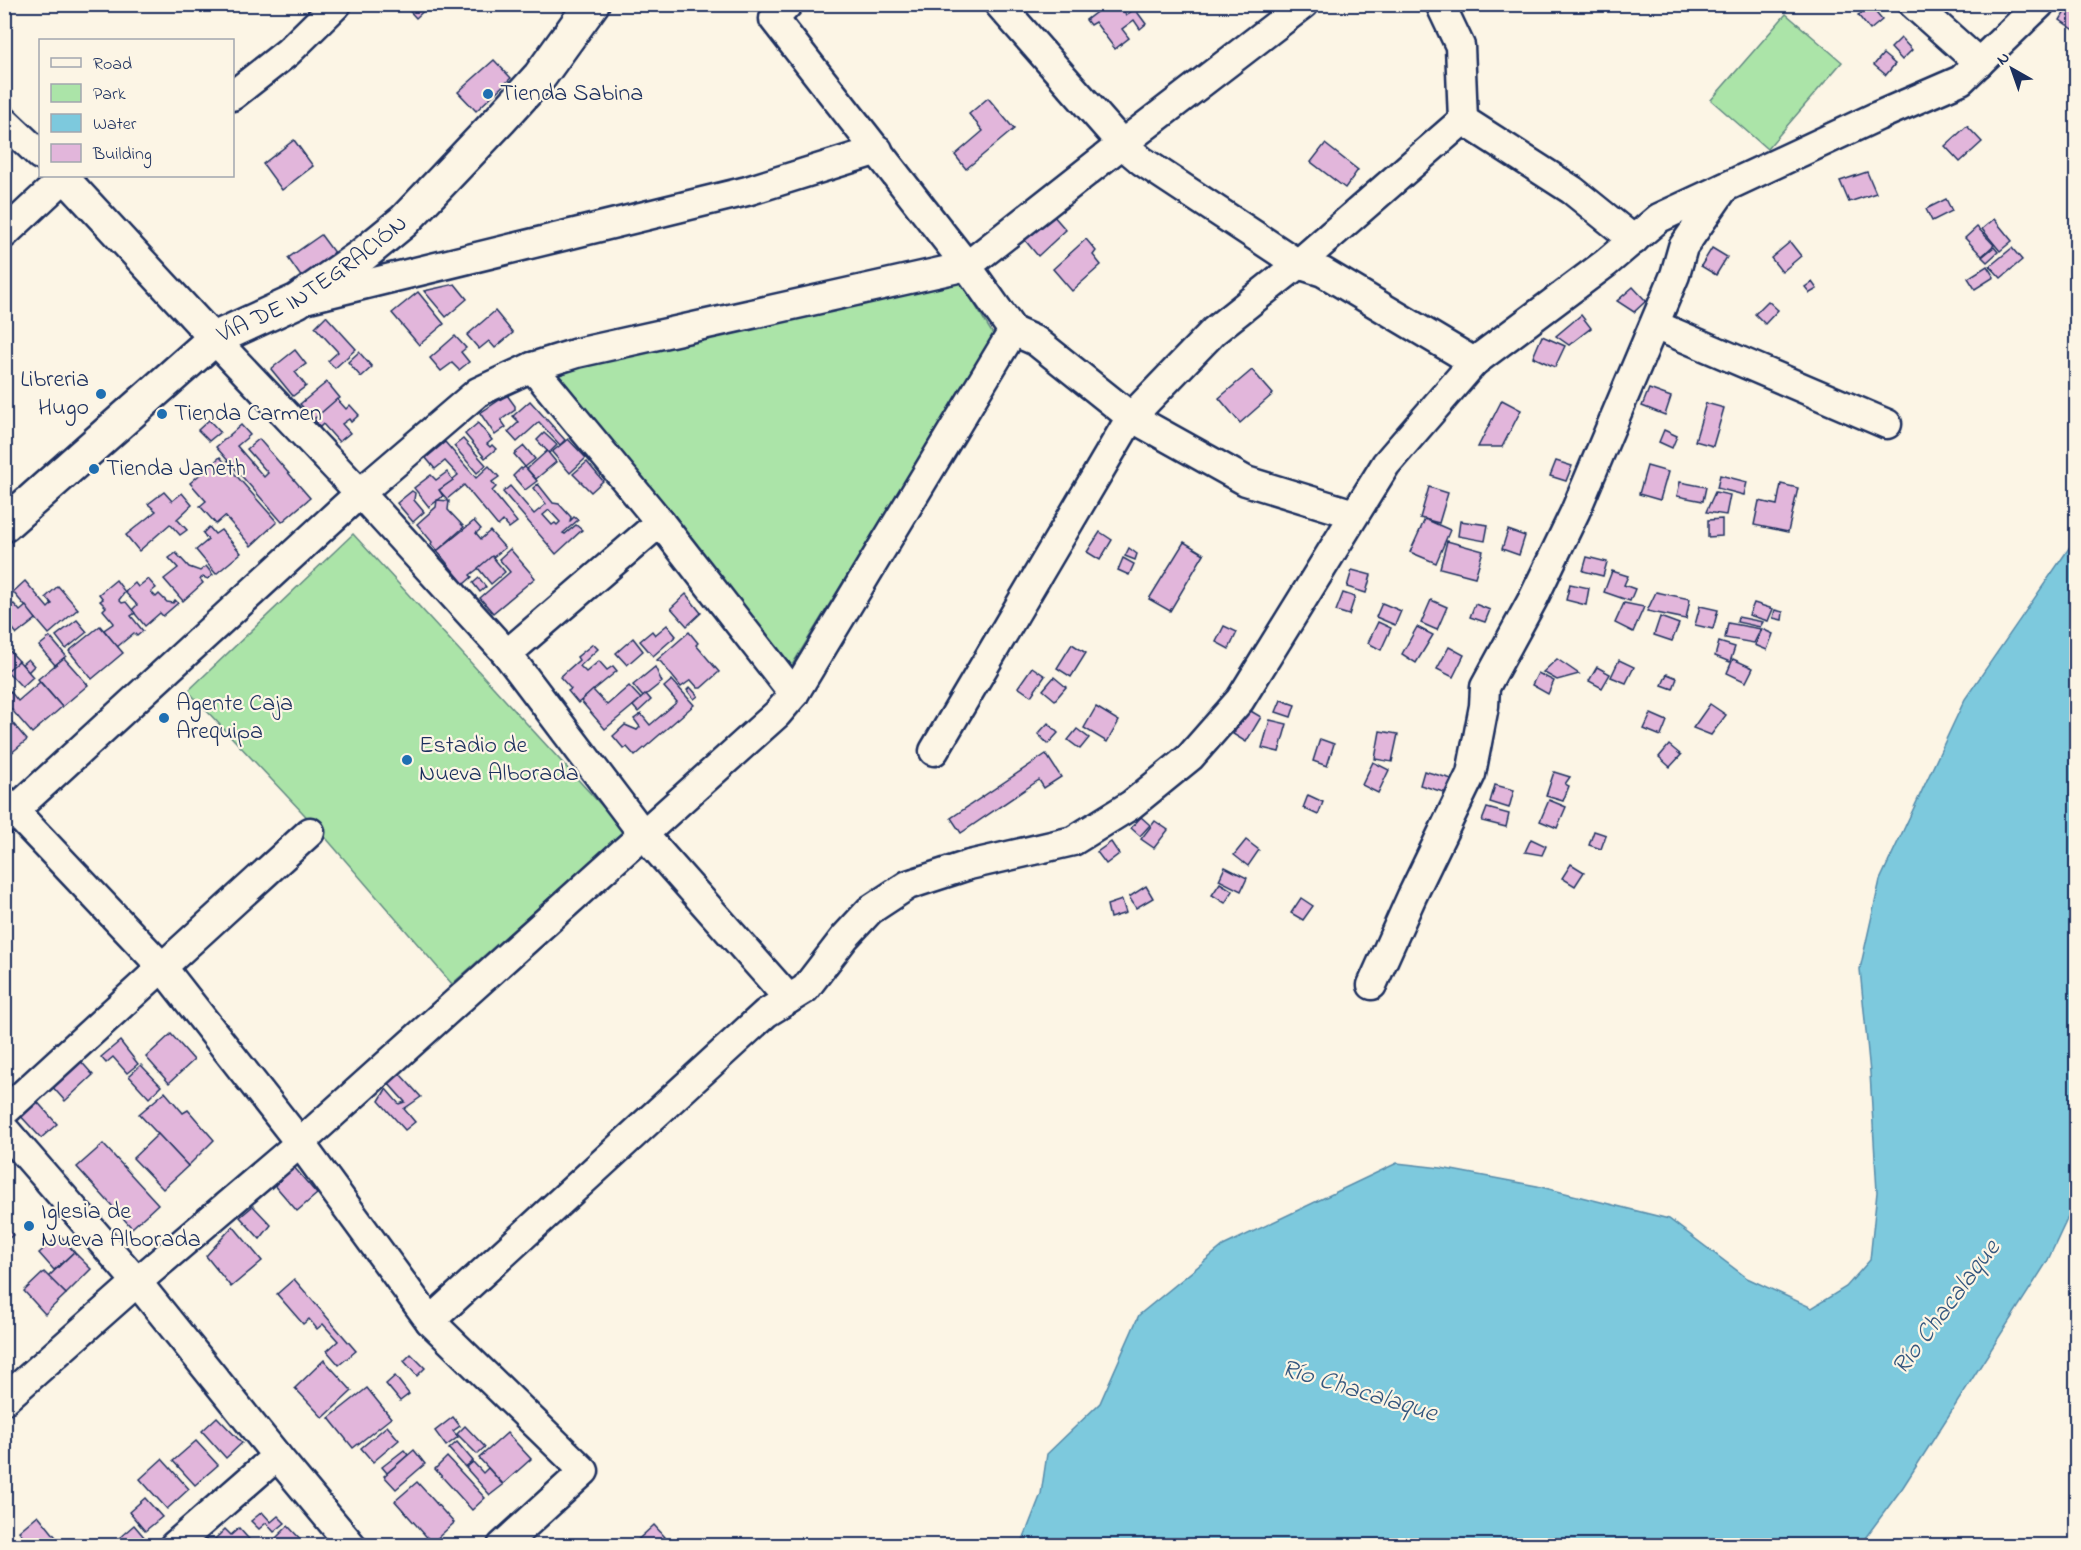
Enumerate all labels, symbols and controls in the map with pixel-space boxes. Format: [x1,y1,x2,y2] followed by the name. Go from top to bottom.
[39,39,234,177] legend
[1982,39,2042,99] north arrow
[1992,46,2016,72] text: N
[93,52,132,78] text: Road
[500,77,643,112] place label: Tienda Sabina
[93,82,126,108] text: Park
[481,87,495,101] marker: Tienda Sabina
[93,112,137,138] text: Water
[92,142,152,169] text: Building
[211,207,415,353] street label: VÍA DE INTEGRACIÓN
[20,363,89,426] place label: Libreria Hugo
[94,387,108,401] marker: Libreria Hugo
[174,397,322,432] place label: Tienda Carmen
[155,407,169,421] marker: Tienda Carmen
[106,452,246,487] place label: Tienda Janeth
[87,462,101,476] marker: Tienda Janeth
[176,687,293,750] place label: Agente Caja Arequipa
[157,711,171,725] marker: Agente Caja Arequipa
[419,729,579,792] place label: Estadio de Nueva Alborada
[400,753,414,767] marker: Estadio de Nueva Alborada
[41,1195,201,1258] place label: Iglesia de Nueva Alborada
[22,1219,36,1233] marker: Iglesia de Nueva Alborada
[1883,1231,2011,1384] water label: Río Chacalaque
[1276,1350,1443,1434] water label: Río Chacalaque

